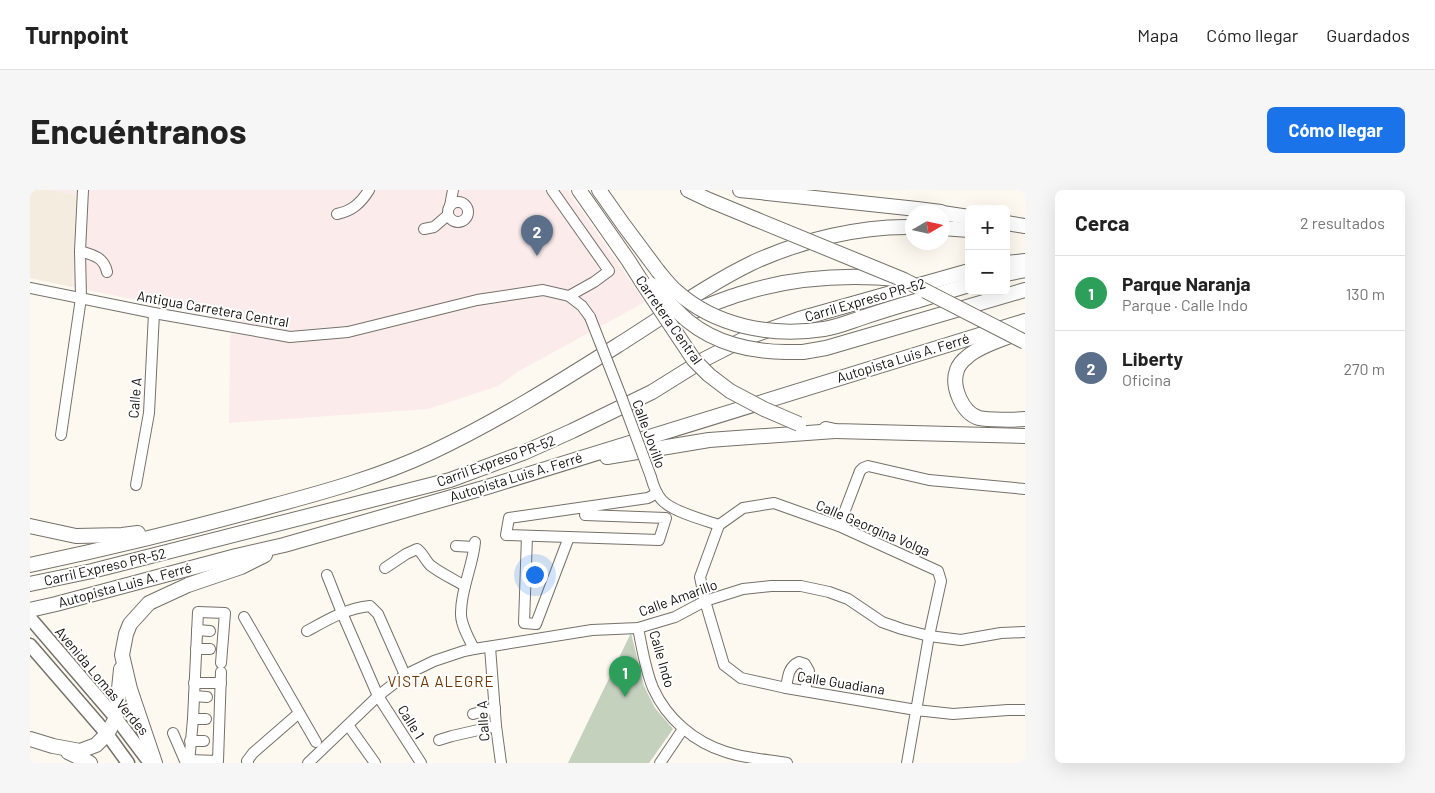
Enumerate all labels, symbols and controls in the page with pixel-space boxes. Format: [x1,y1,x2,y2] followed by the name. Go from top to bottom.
[25,20,129,49] text: Turnpoint
[1137,24,1178,46] text: Mapa
[1206,24,1298,46] text: Cómo llegar
[1326,24,1410,46] text: Guardados
[1267,107,1405,153] button: Cómo llegar
[30,109,247,151] text: Encuéntranos
[905,205,950,250] north arrow
[965,205,1010,295] map controls
[965,205,1010,250] button: +
[1075,210,1129,235] text: Cerca
[1300,213,1385,232] text: 2 resultados
[521,215,553,256] pin: 2
[965,250,1010,295] button: −
[632,272,706,367] street label: Carretera Central
[1122,272,1251,295] text: Parque Naranja
[803,274,927,325] street label: Carril Expreso PR-52
[1088,284,1094,303] text: 1
[1346,284,1385,303] text: 130 m
[136,287,290,330] street label: Antigua Carretera Central
[1122,295,1248,314] text: Parque · Calle Indo
[834,329,971,386] street label: Autopista Luis A. Ferré
[1122,347,1183,370] text: Liberty
[1087,359,1095,378] text: 2
[1343,359,1385,378] text: 270 m
[1122,370,1171,389] text: Oficina
[124,376,145,419] street label: Calle A
[629,397,670,471] street label: Calle Jovillo
[434,431,557,490] street label: Carril Expreso PR-52
[447,448,584,505] street label: Autopista Luis A. Ferré
[814,496,933,559] street label: Calle Georgina Volga
[42,544,168,589] street label: Carril Expreso PR-52
[56,558,194,611] street label: Autopista Luis A. Ferré
[522,562,548,588] your location
[636,575,719,620] street label: Calle Amarillo
[52,623,153,739] street label: Avenida Lomas Verdes
[646,628,679,689] street label: Calle Indo
[609,656,641,697] pin: 1
[796,667,886,698] street label: Calle Guadiana
[387,672,495,690] district label: VISTA ALEGRE
[473,700,492,742] street label: Calle A
[394,701,428,742] street label: Calle 1

